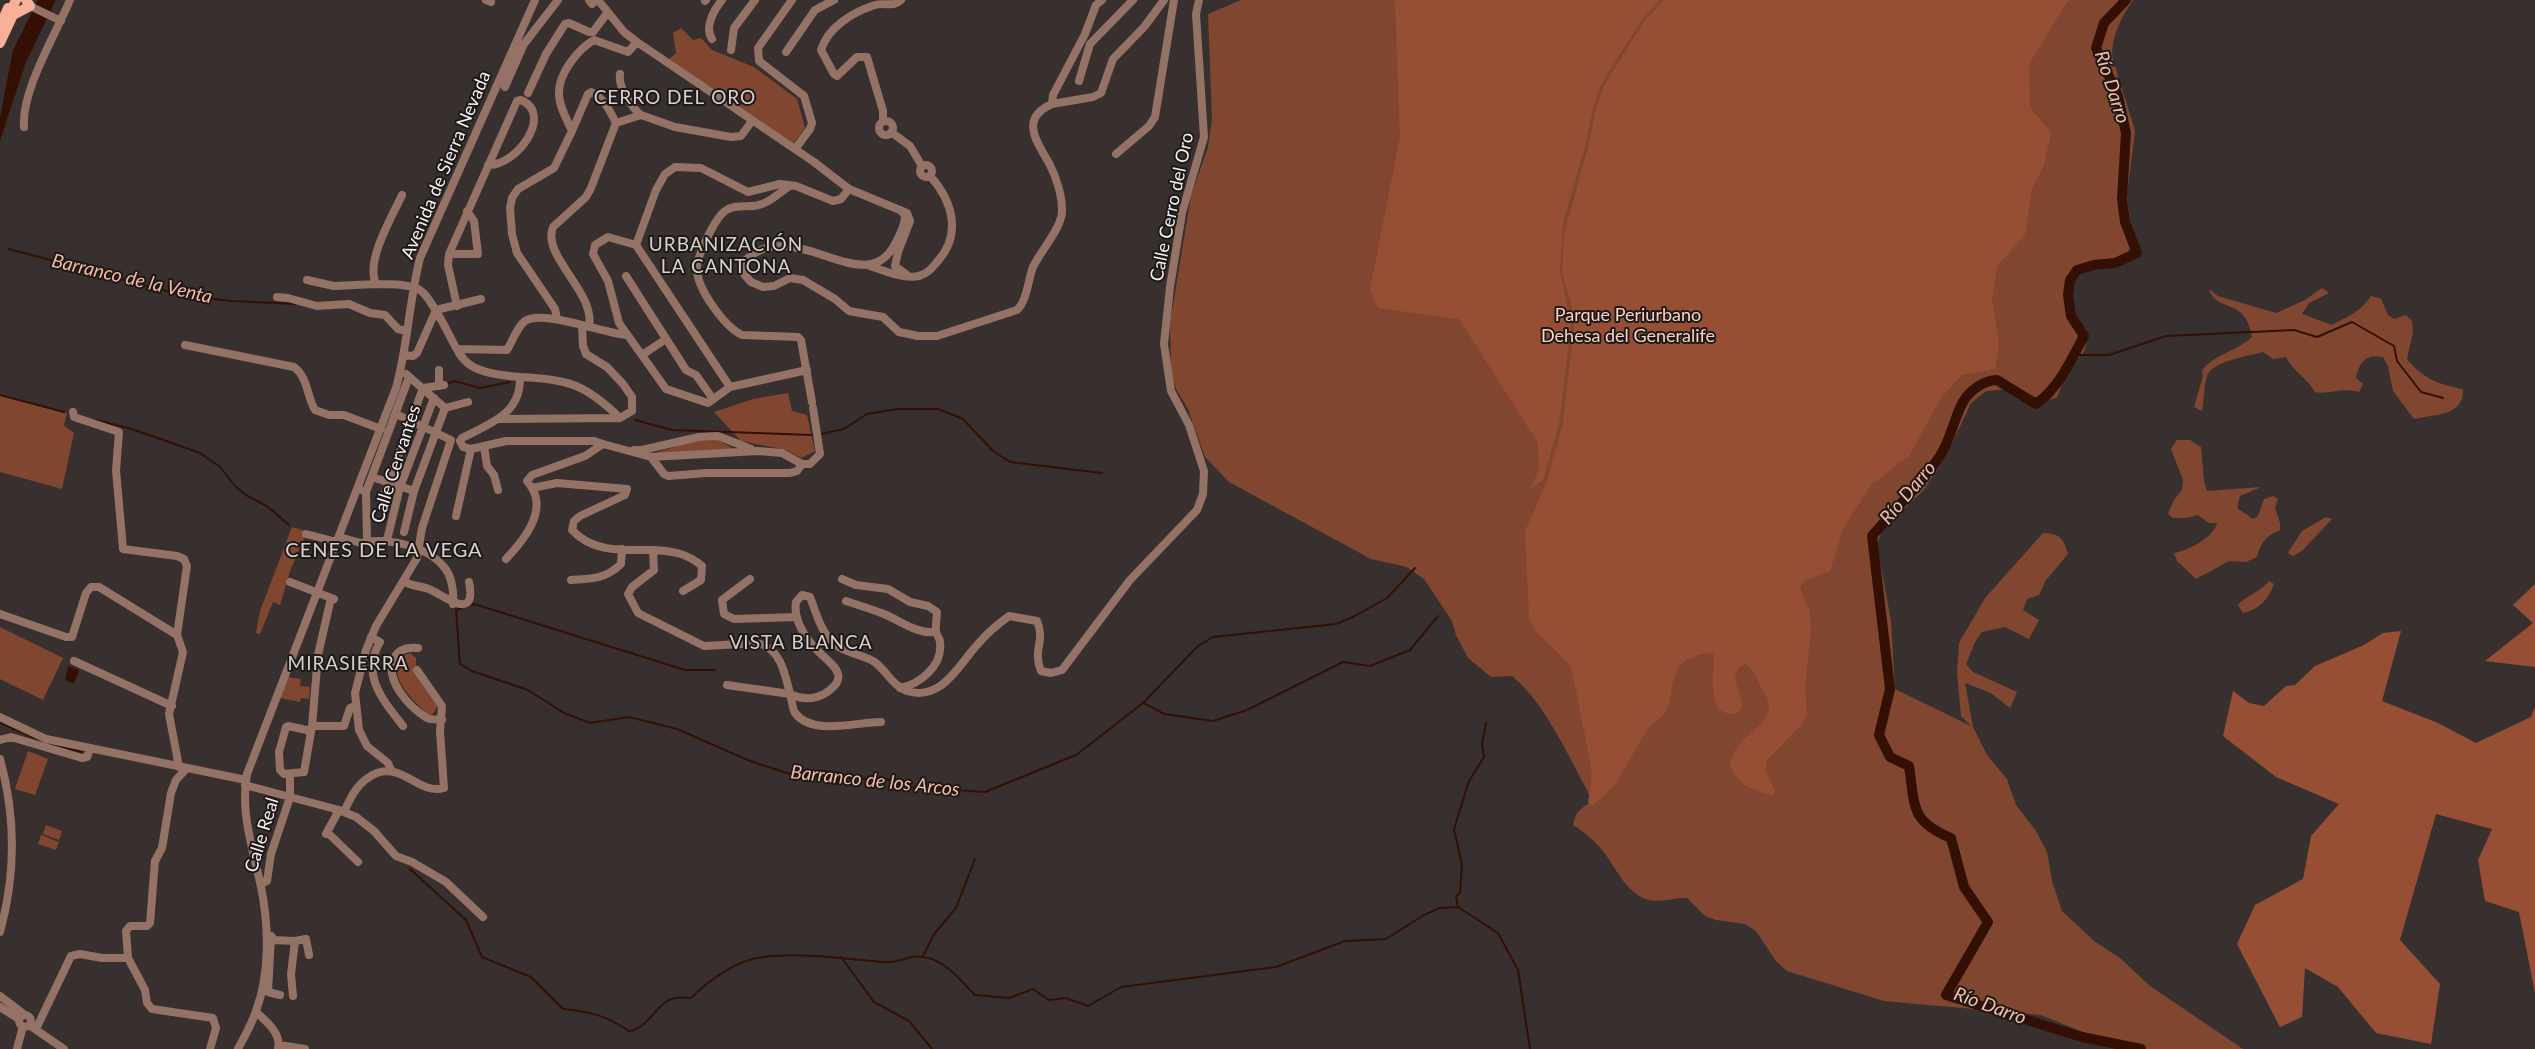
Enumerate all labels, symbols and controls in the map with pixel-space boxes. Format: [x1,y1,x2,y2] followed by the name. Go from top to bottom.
[2090,48,2134,126] water label: Río Darro
[397,68,495,262] street label: Avenida de Sierra Nevada
[592,87,758,109] district label: CERRO DEL ORO
[1146,131,1198,283] street label: Calle Cerro del Oro
[647,234,805,278] district label: URBANIZACIÓN LA CANTONA
[50,249,214,309] water label: Barranco de la Venta
[1541,304,1715,346] park label: Parque Periurbano Dehesa del Generalife
[367,402,425,526] street label: Calle Cervantes
[1875,457,1941,529] water label: Río Darro
[283,539,485,563] district label: CENES DE LA VEGA
[728,632,874,654] district label: VISTA BLANCA
[286,653,410,675] district label: MIRASIERRA
[789,761,961,801] water label: Barranco de los Arcos
[240,795,284,875] street label: Calle Real
[1951,982,2029,1030] water label: Río Darro

